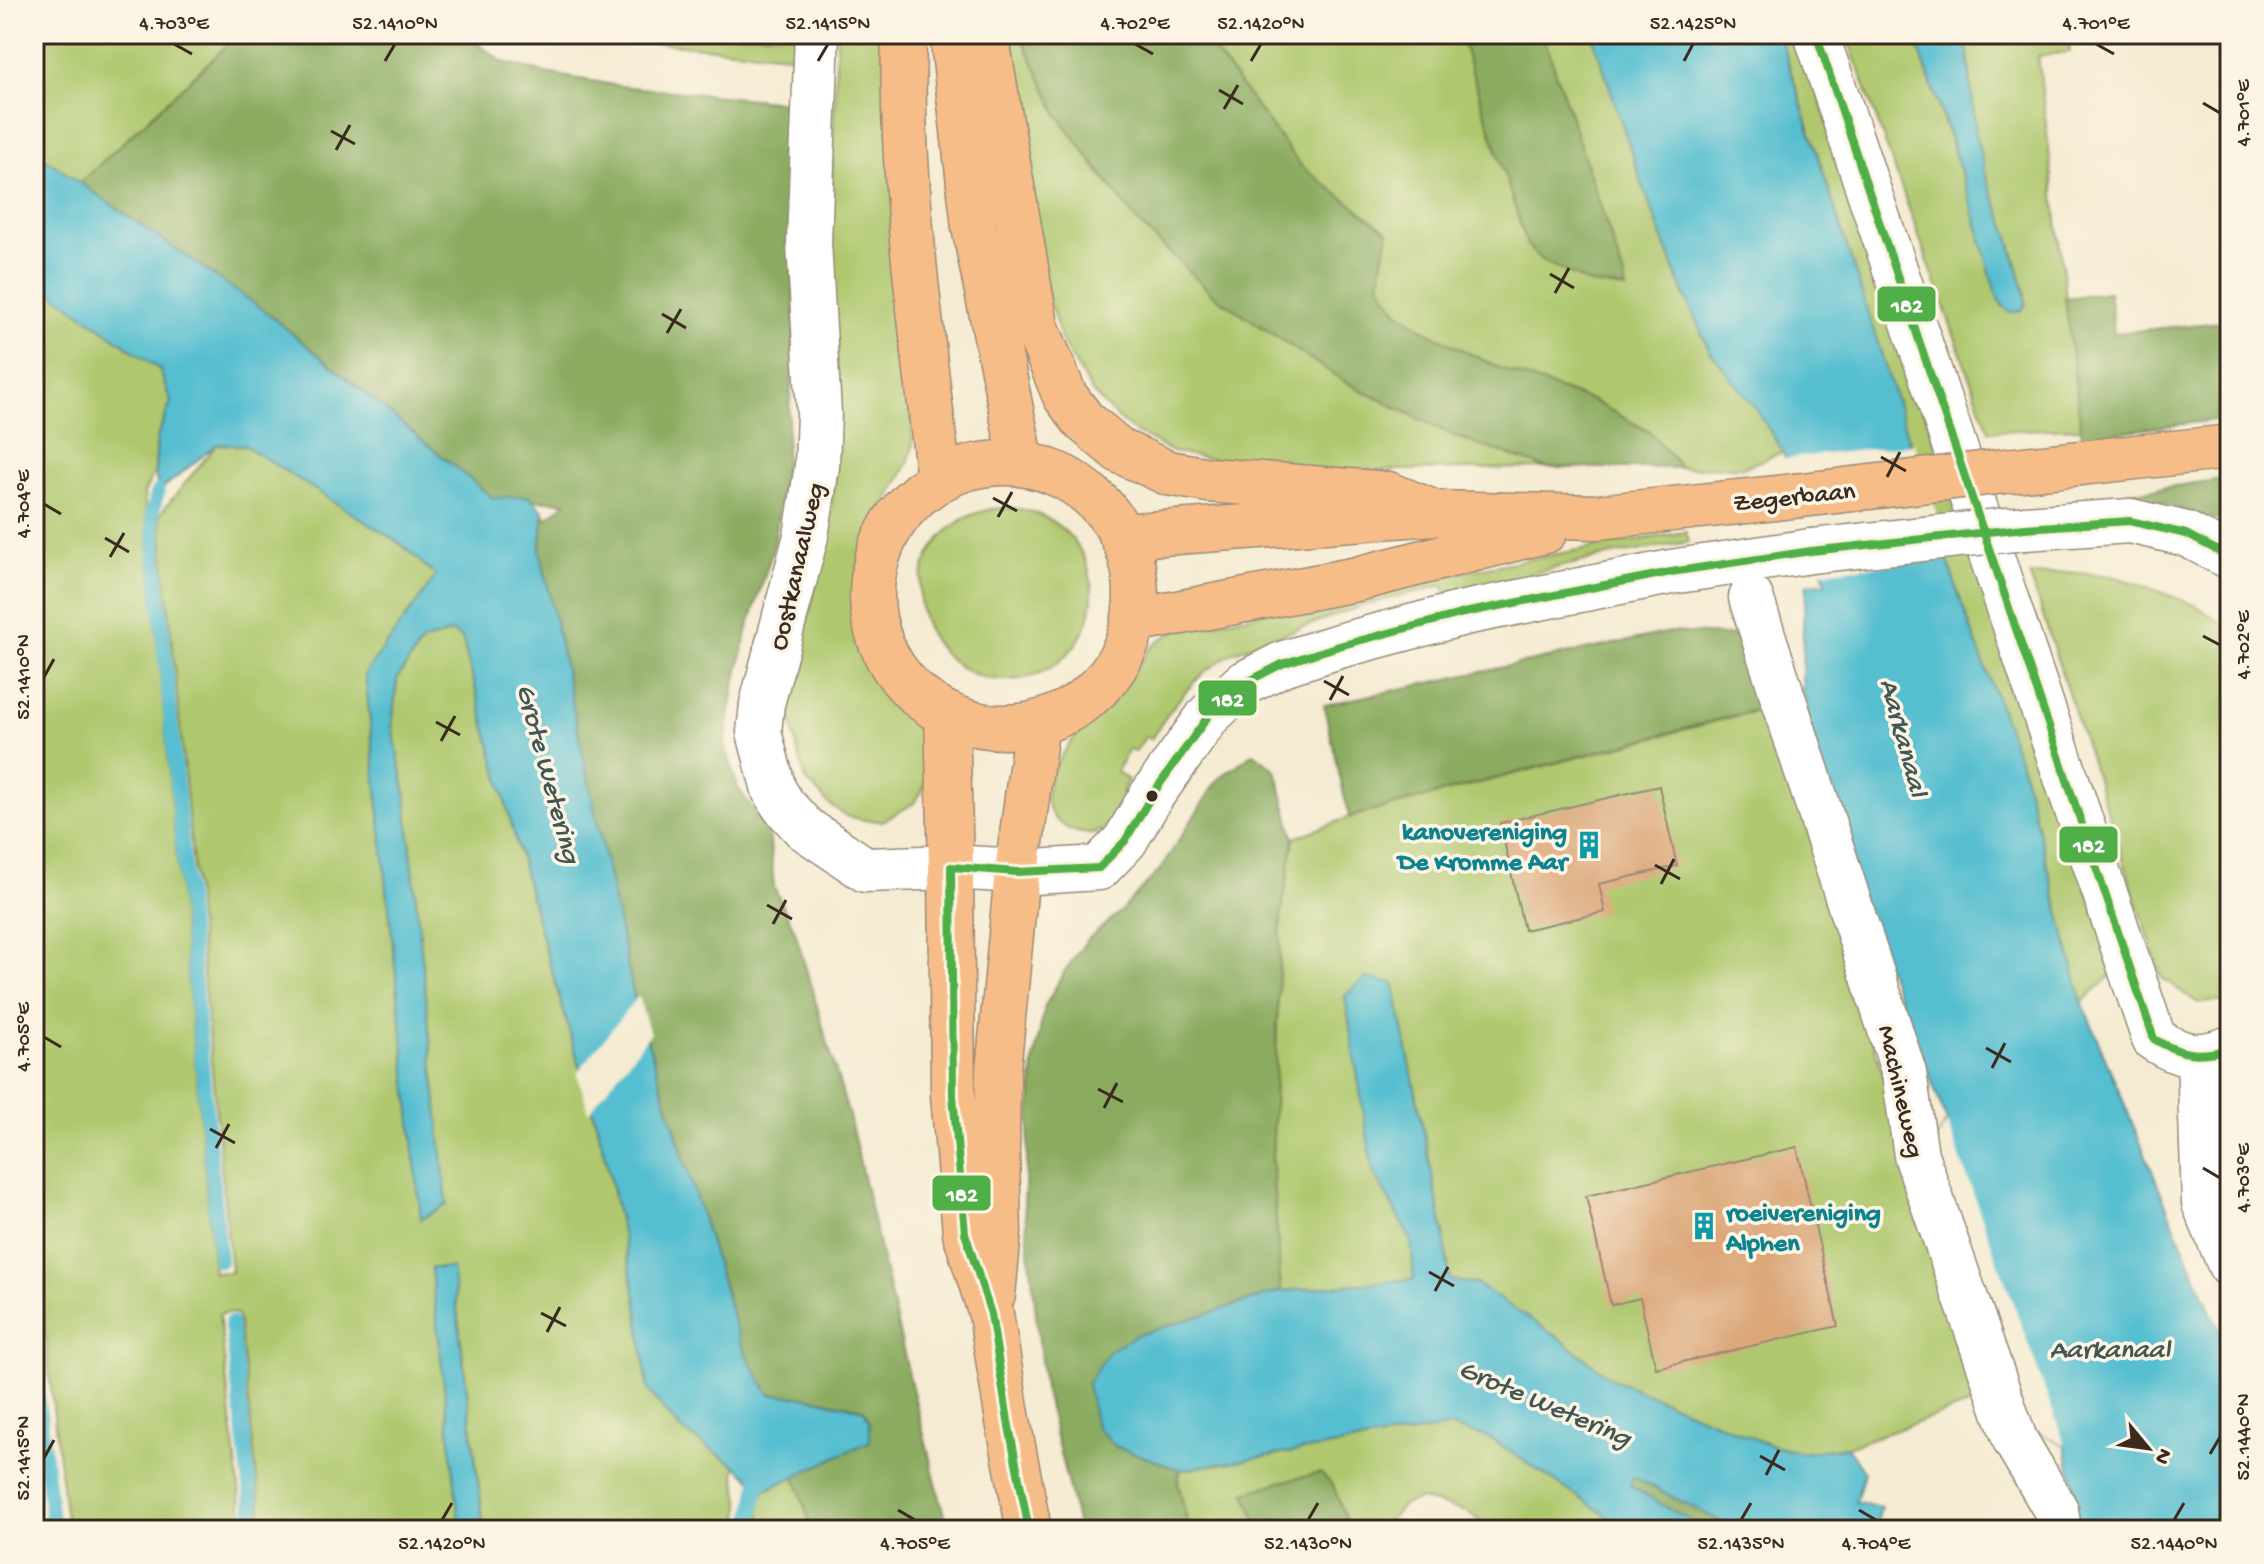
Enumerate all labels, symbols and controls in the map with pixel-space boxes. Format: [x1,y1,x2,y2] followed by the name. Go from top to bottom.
[139,14,210,37] text: 4.703°E
[352,14,438,37] text: 52.1410°N
[786,14,870,37] text: 52.1415°N
[1101,14,1171,37] text: 4.702°E
[1217,14,1305,37] text: 52.1420°N
[1650,14,1736,37] text: 52.1425°N
[2062,14,2131,37] text: 4.701°E
[2234,78,2257,147] text: 4.701°E
[1876,285,1937,323] line badge: 182
[1890,295,1923,321] text: 182
[14,468,37,538] text: 4.704°E
[1732,478,1858,521] street label: Zegerbaan
[765,480,834,654] street label: Oostkanaalweg
[2234,609,2257,679] text: 4.702°E
[14,634,37,720] text: 52.1410°N
[1870,676,1934,802] water label: Aarkanaal
[1197,679,1258,717] line badge: 182
[507,681,587,869] water label: Grote Wetering
[1211,689,1244,715] text: 182
[1144,788,1160,804] unlabelled marker
[1396,819,1570,880] place label: kanovereniging De Kromme Aar
[2058,825,2119,864] line badge: 182
[1574,830,1604,860] building icon: kanovereniging De Kromme Aar
[2072,835,2105,861] text: 182
[14,1001,37,1072] text: 4.705°E
[1868,1023,1929,1161] street label: Machineweg
[2234,1142,2257,1213] text: 4.703°E
[931,1174,992,1212] line badge: 182
[945,1184,978,1210] text: 182
[1725,1200,1881,1261] place label: roeivereniging Alphen
[1689,1211,1719,1241] building icon: roeivereniging Alphen
[2050,1335,2172,1368] water label: Aarkanaal
[1453,1354,1637,1457] water label: Grote Wetering
[2234,1393,2257,1481] text: 52.1440°N
[2108,1408,2188,1488] north arrow
[14,1416,37,1500] text: 52.1415°N
[2147,1443,2177,1468] text: N
[398,1534,486,1557] text: 52.1420°N
[880,1534,951,1557] text: 4.705°E
[1264,1534,1352,1557] text: 52.1430°N
[1697,1534,1785,1557] text: 52.1435°N
[1842,1534,1912,1557] text: 4.704°E
[2130,1534,2218,1557] text: 52.1440°N

